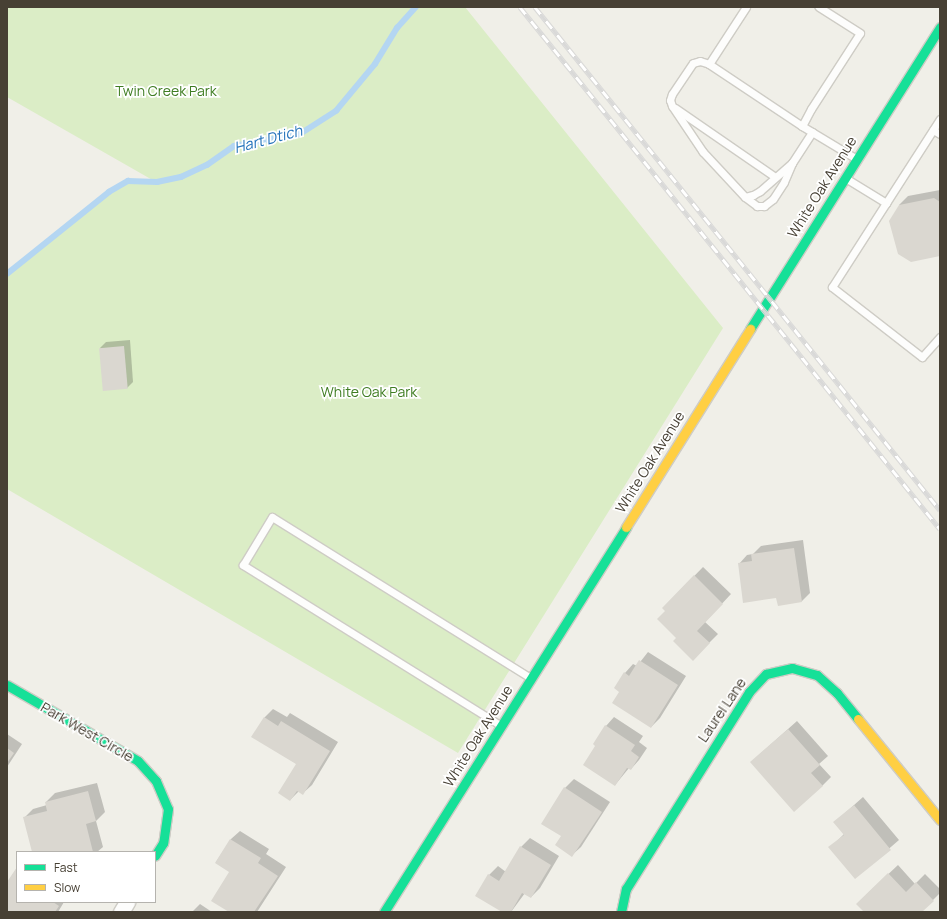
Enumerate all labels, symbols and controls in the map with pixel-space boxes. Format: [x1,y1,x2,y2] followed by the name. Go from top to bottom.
[115,83,217,99] park label: Twin Creek Park
[232,121,304,157] water label: Hart Dtich
[784,133,860,241] street label: White Oak Avenue
[321,384,417,400] park label: White Oak Park
[612,408,688,516] street label: White Oak Avenue
[694,675,750,745] street label: Laurel Lane
[440,682,516,790] street label: White Oak Avenue
[38,699,136,765] street label: Park West Circle
[16,851,156,903] legend
[54,859,78,876] text: Fast
[54,879,80,896] text: Slow

